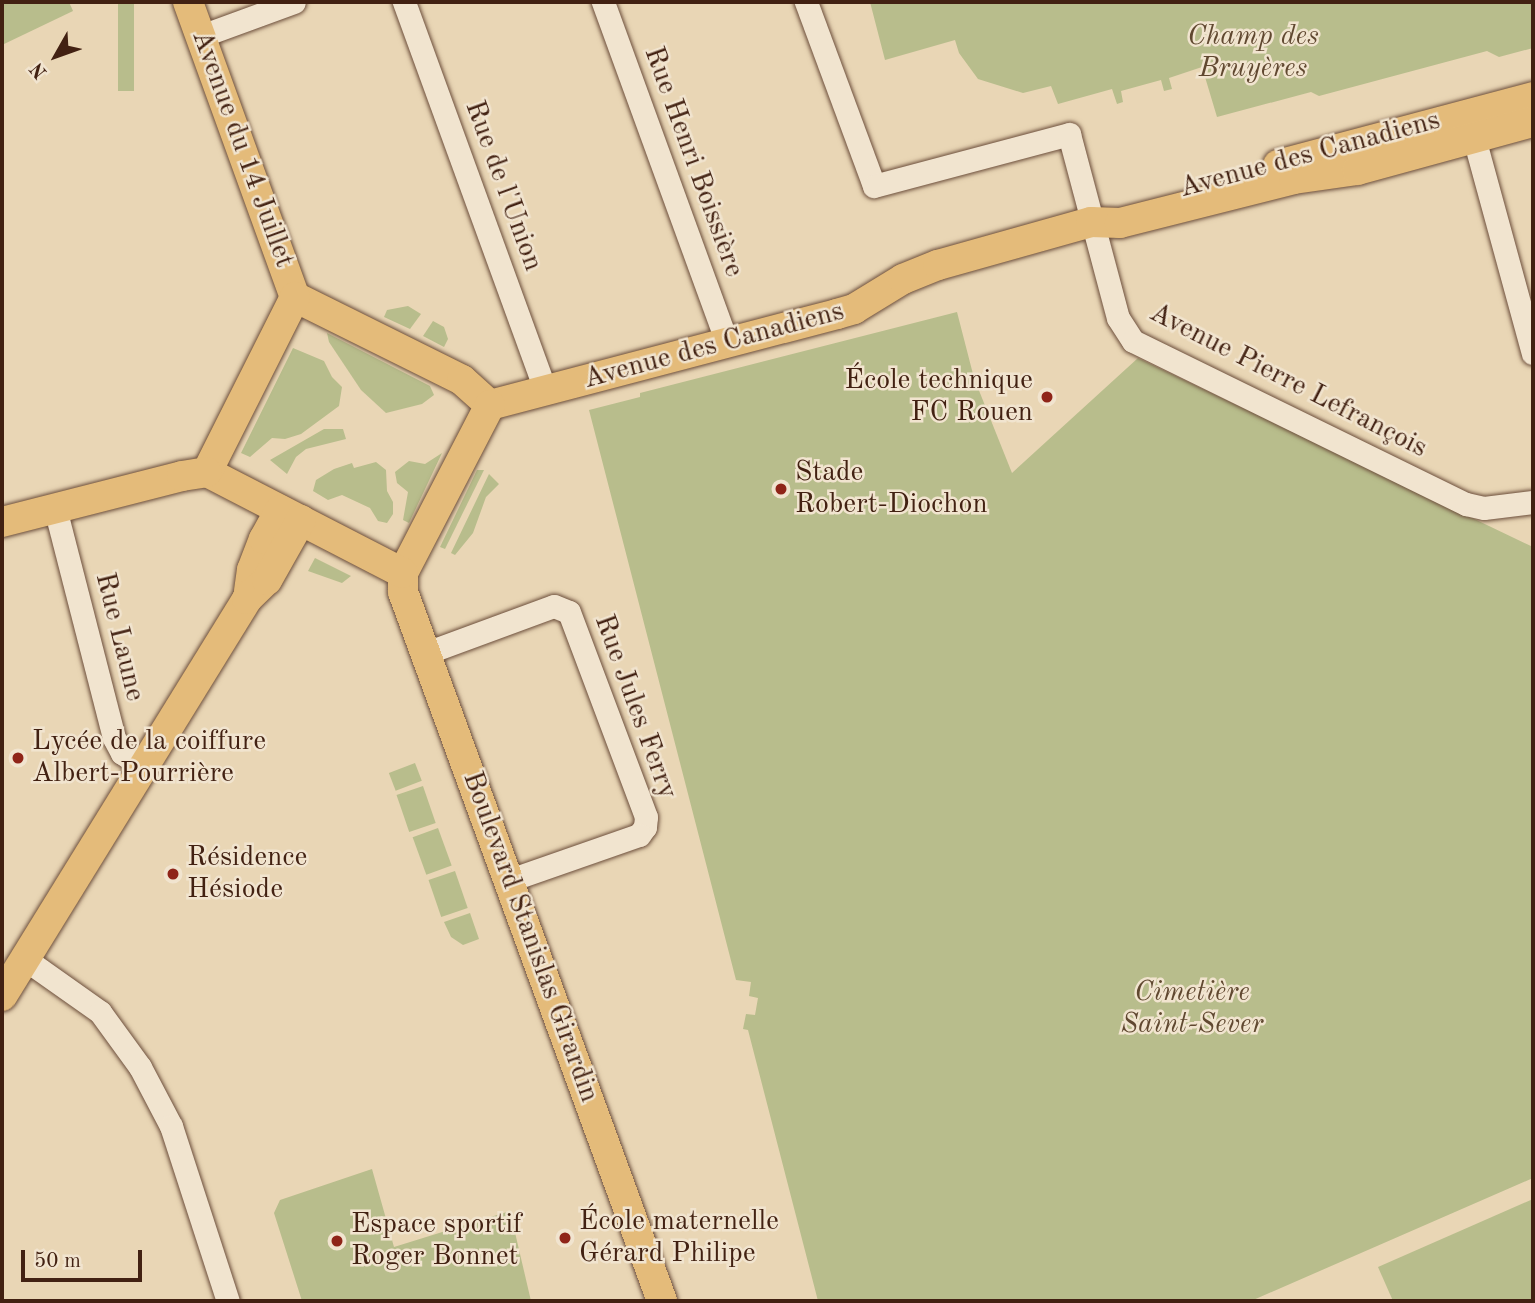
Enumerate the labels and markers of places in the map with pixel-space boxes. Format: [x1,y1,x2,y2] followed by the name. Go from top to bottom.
[845,364,1033,430] place label: École technique FC Rouen
[1039,389,1055,405] marker: École technique FC Rouen
[795,456,988,522] place label: Stade Robert-Diochon
[773,481,789,497] marker: Stade Robert-Diochon
[32,725,266,791] place label: Lycée de la coiffure Albert-Pourrière
[10,750,26,766] marker: Lycée de la coiffure Albert-Pourrière
[187,841,307,907] place label: Résidence Hésiode
[165,866,181,882] marker: Résidence Hésiode
[579,1205,779,1271] place label: École maternelle Gérard Philipe
[351,1208,522,1274] place label: Espace sportif Roger Bonnet
[557,1230,573,1246] marker: École maternelle Gérard Philipe
[329,1233,345,1249] marker: Espace sportif Roger Bonnet

